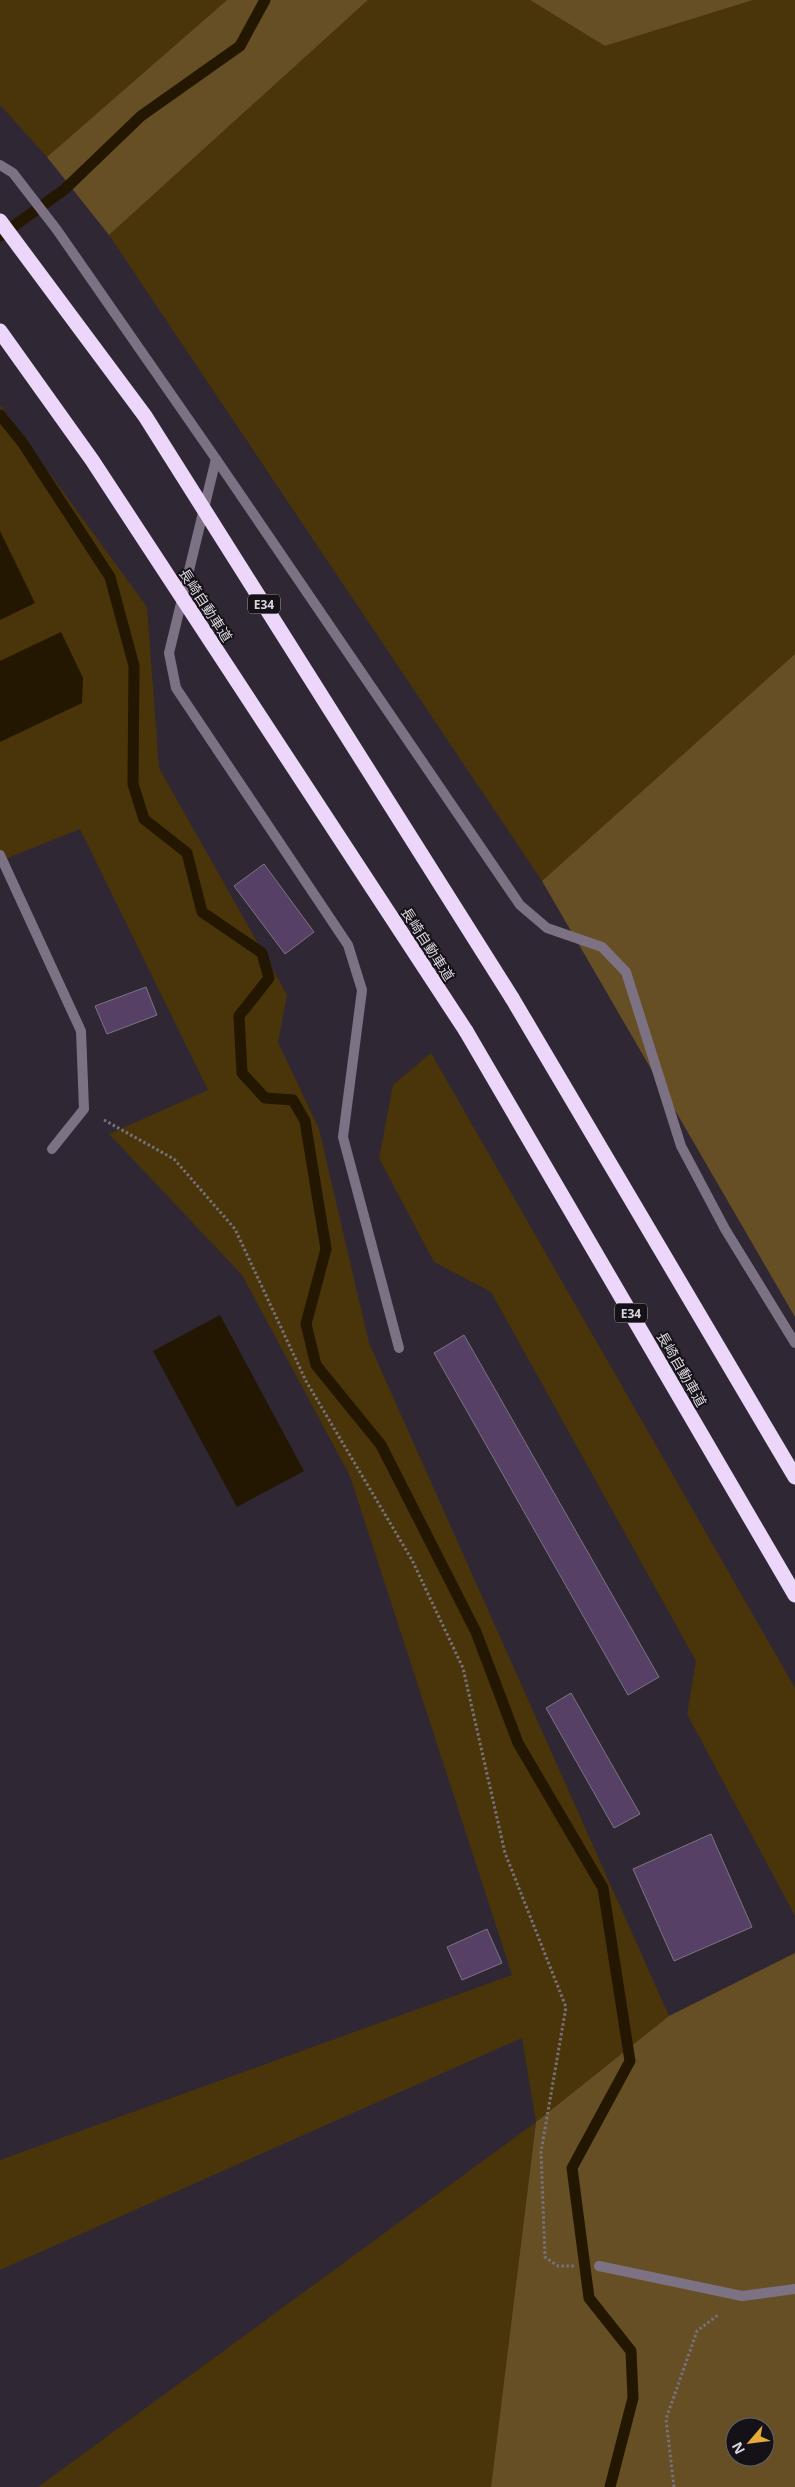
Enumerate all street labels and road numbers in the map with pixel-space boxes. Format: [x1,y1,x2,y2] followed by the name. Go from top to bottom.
[175,565,237,645] street label: 長崎自動車道
[248,594,280,614] road number: E34
[397,904,459,984] street label: 長崎自動車道
[615,1304,647,1322] road number: E34
[653,1328,711,1410] street label: 長崎自動車道

